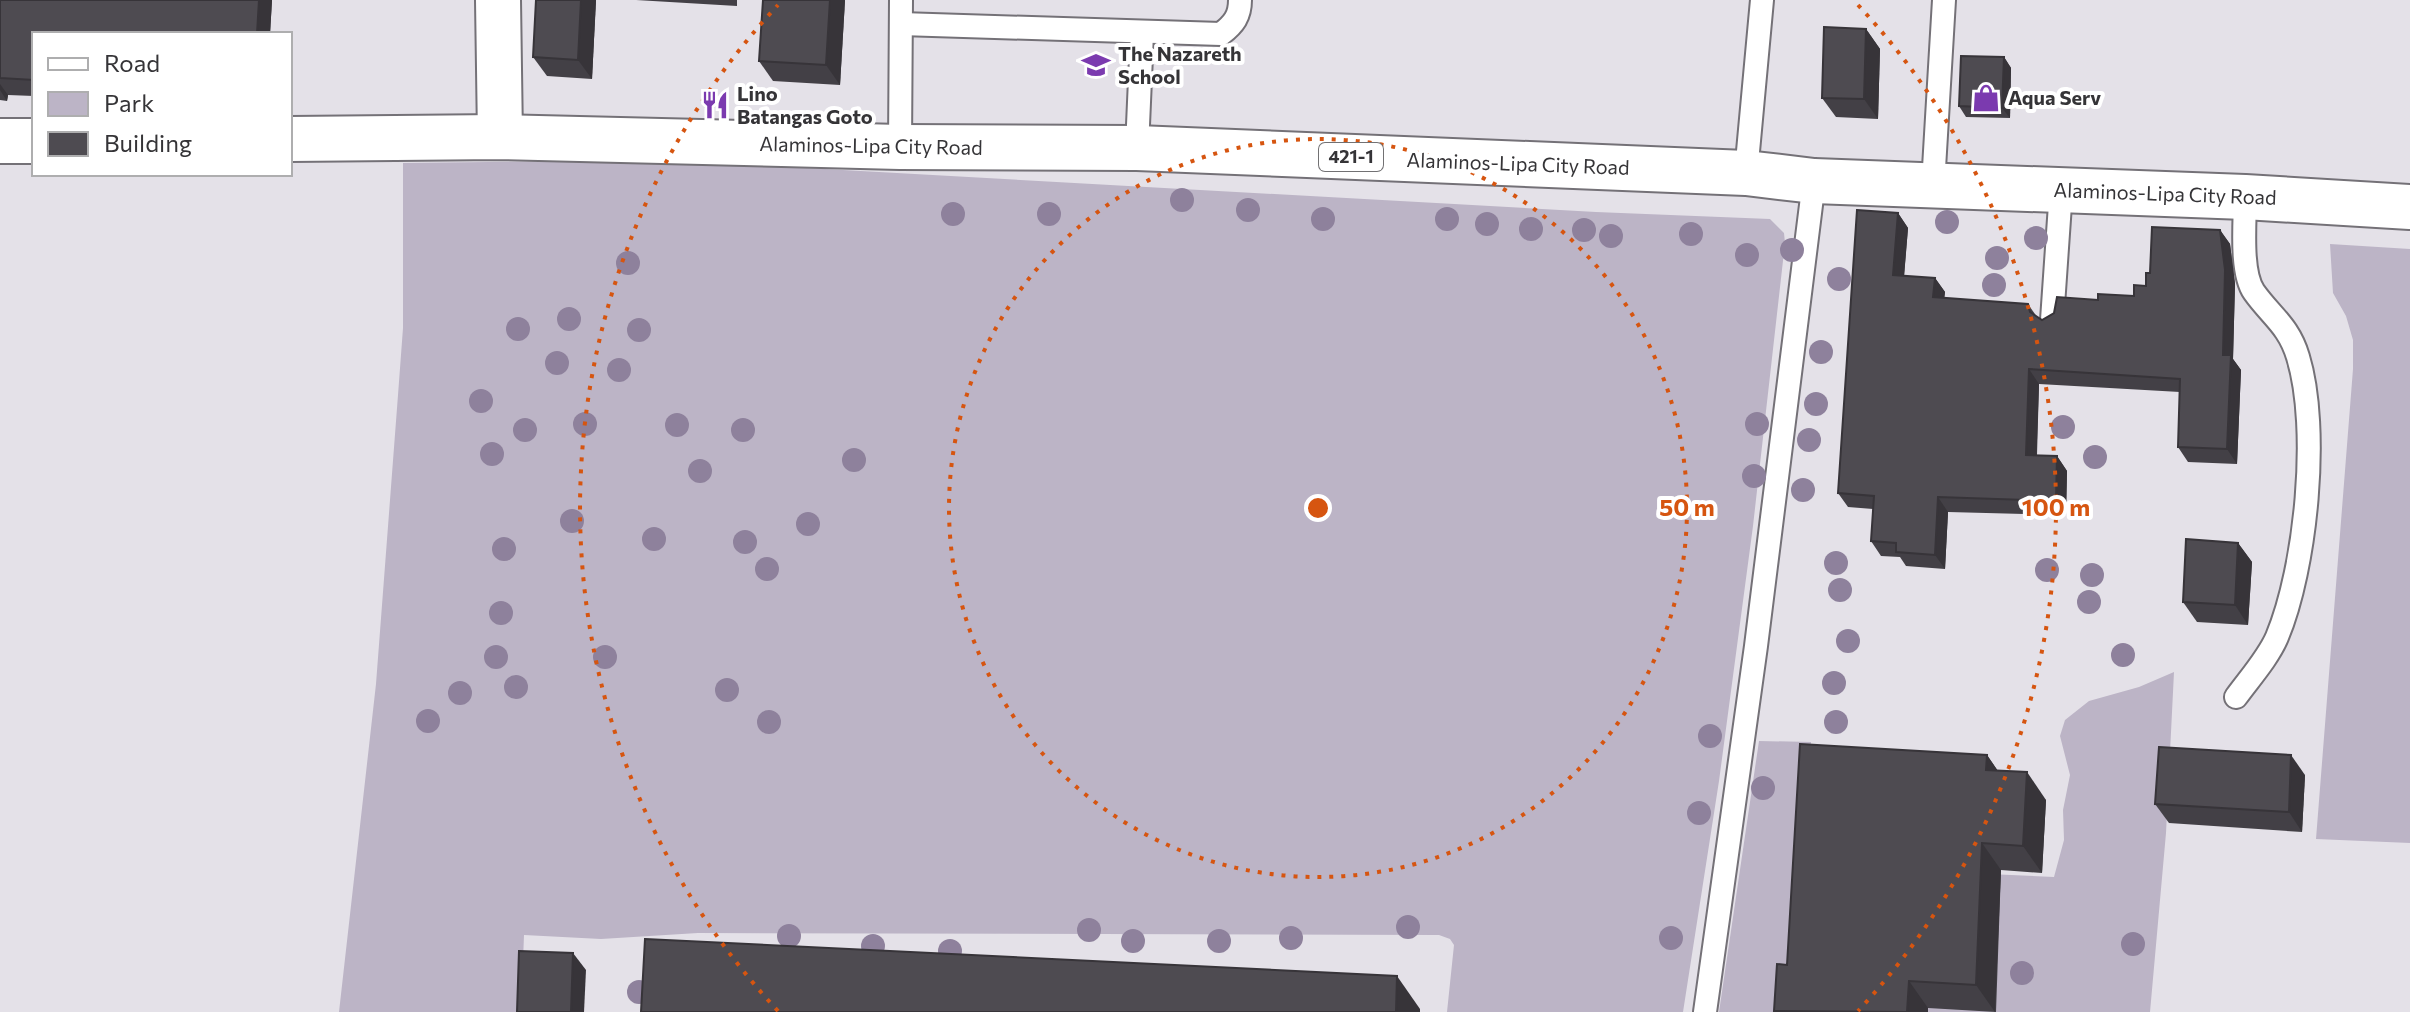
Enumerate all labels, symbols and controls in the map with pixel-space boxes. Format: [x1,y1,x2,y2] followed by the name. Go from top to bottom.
[32,32,292,176] legend
[1118,41,1242,88] place label: The Nazareth School
[104,48,160,77] text: Road
[1081,50,1111,80] school or university icon: The Nazareth School
[737,81,873,128] place label: Lino Batangas Goto
[1971,83,2001,113] shop icon: Aqua Serv
[2008,85,2101,109] place label: Aqua Serv
[104,88,154,117] text: Park
[700,90,730,120] restaurant icon: Lino Batangas Goto
[104,128,192,157] text: Building
[759,131,983,159] street label: Alaminos-Lipa City Road
[1319,143,1383,171] road number: 421-1
[1406,147,1630,179] street label: Alaminos-Lipa City Road
[2053,177,2277,209] street label: Alaminos-Lipa City Road
[1659,492,1715,521] text: 50 m
[2022,492,2090,521] text: 100 m
[1304,494,1332,522] centre of rings

